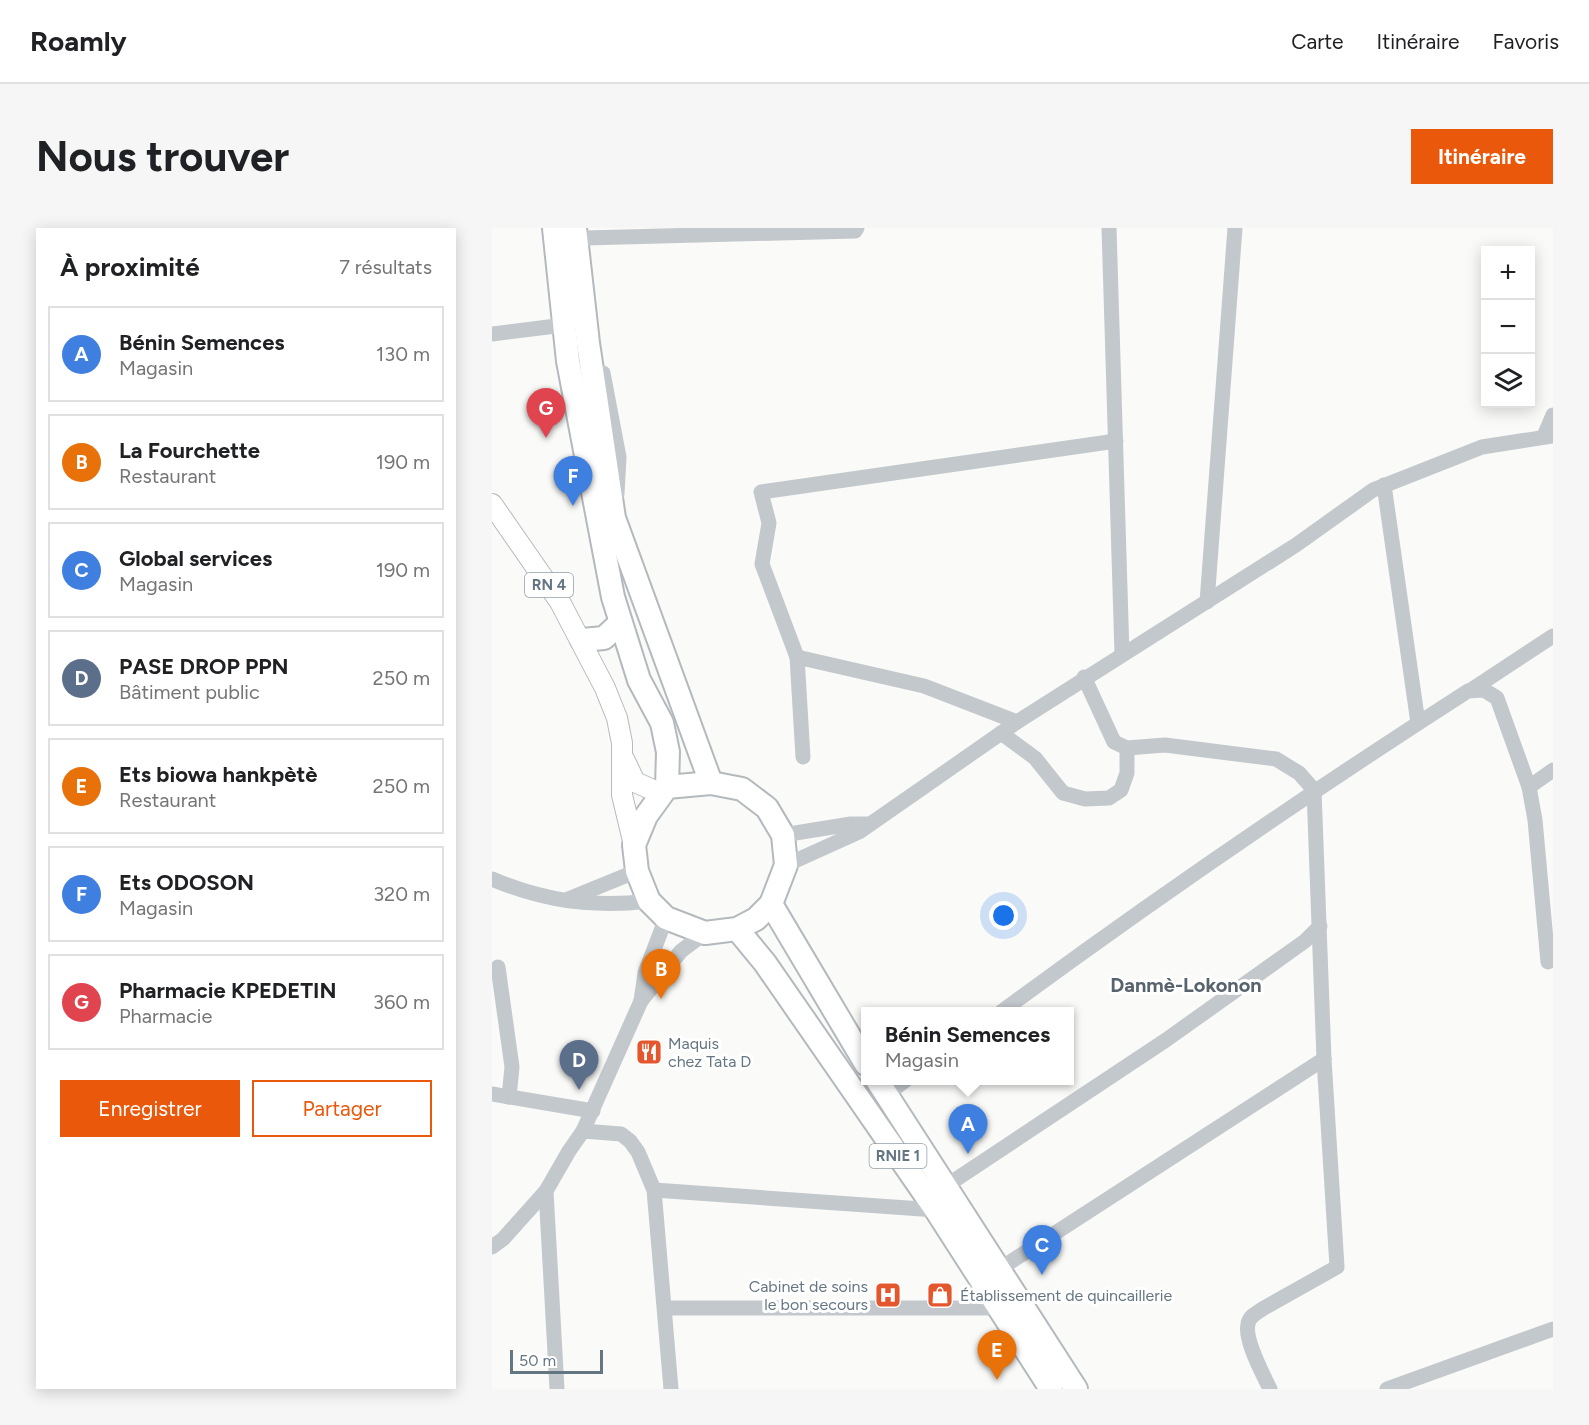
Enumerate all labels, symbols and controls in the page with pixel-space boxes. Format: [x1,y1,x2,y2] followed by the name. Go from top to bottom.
[30,24,127,58] text: Roamly
[1291,29,1344,54] text: Carte
[1377,29,1460,54] text: Itinéraire
[1493,29,1559,54] text: Favoris
[1411,129,1553,184] button: Itinéraire
[36,131,289,182] text: Nous trouver
[1481,246,1535,408] map controls
[1481,246,1535,300] button: +
[60,251,200,283] text: À proximité
[339,255,432,279] text: 7 résultats
[1481,300,1535,354] button: −
[119,329,285,356] text: Bénin Semences
[74,342,89,366] text: A
[376,342,430,366] text: 130 m
[1481,354,1535,408] button: layers
[119,356,193,380] text: Magasin
[526,388,566,438] pin: G
[119,437,260,464] text: La Fourchette
[75,450,88,474] text: B
[376,450,430,474] text: 190 m
[554,456,592,506] pin: F
[119,464,216,488] text: Restaurant
[119,545,272,572] text: Global services
[74,558,89,582] text: C
[376,558,430,582] text: 190 m
[119,572,193,596] text: Magasin
[525,573,573,597] road number: RN 4
[119,653,288,680] text: PASE DROP PPN
[75,666,89,690] text: D
[373,666,430,690] text: 250 m
[119,680,260,704] text: Bâtiment public
[119,761,317,788] text: Ets biowa hankpètè
[76,774,87,798] text: E
[373,774,430,798] text: 250 m
[119,788,216,812] text: Restaurant
[119,869,254,896] text: Ets ODOSON
[76,882,87,906] text: F
[373,882,430,906] text: 320 m
[119,896,193,920] text: Magasin
[989,901,1018,930] your location
[642,950,680,999] pin: B
[1110,973,1262,997] district label: Danmè-Lokonon
[119,977,336,1004] text: Pharmacie KPEDETIN
[74,990,89,1014] text: G
[373,990,430,1014] text: 360 m
[119,1004,212,1028] text: Pharmacie
[861,1007,1074,1085] popup
[885,1021,1050,1048] text: Bénin Semences
[668,1034,751,1071] place label: Maquis chez Tata D
[634,1037,664,1067] restaurant icon: Maquis chez Tata D
[560,1040,598,1090] pin: D
[885,1048,959,1072] text: Magasin
[60,1080,240,1137] button: Enregistrer
[252,1080,432,1137] button: Partager
[948,1104,988,1154] pin: A
[870,1144,926,1168] road number: RNIE 1
[1022,1226,1062,1275] pin: C
[749,1277,868,1314] place label: Cabinet de soins le bon secours
[873,1280,903,1310] hospital icon: Cabinet de soins le bon secours
[925,1280,955,1310] shop icon: Établissement de quincaillerie
[960,1286,1172,1305] place label: Établissement de quincaillerie
[978,1330,1016,1380] pin: E
[510,1347,603,1374] scale bar
[519,1351,556,1370] text: 50 m

